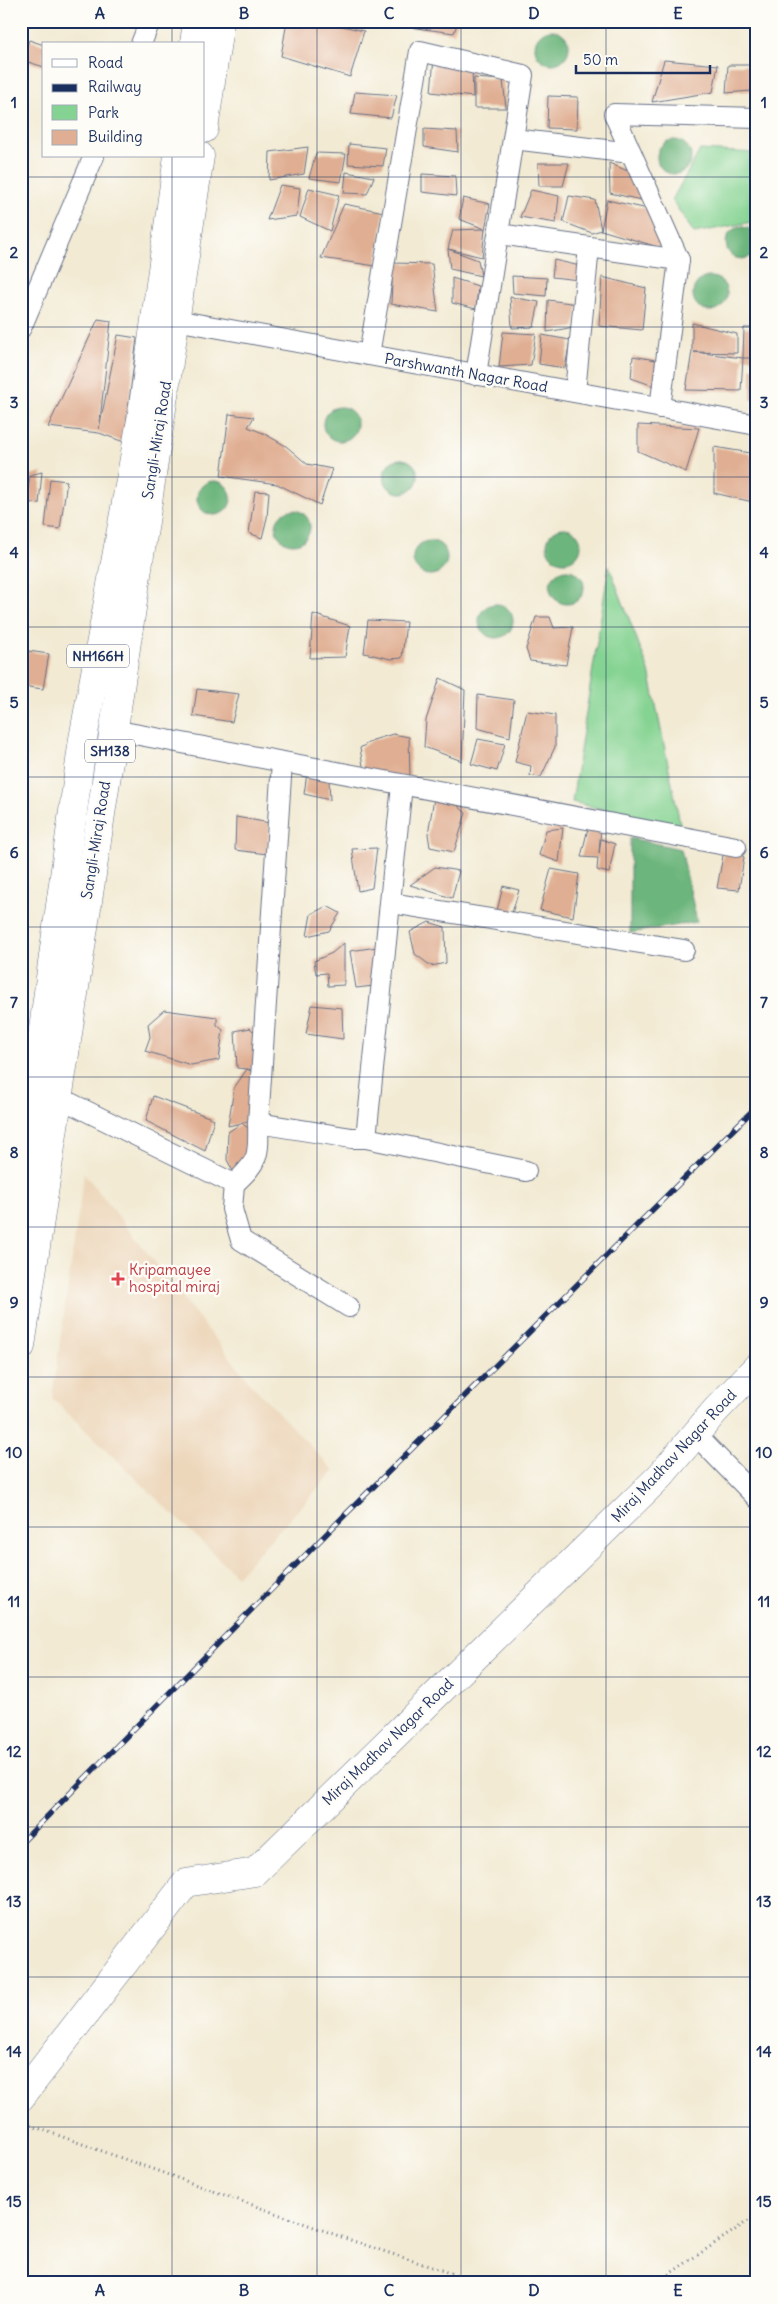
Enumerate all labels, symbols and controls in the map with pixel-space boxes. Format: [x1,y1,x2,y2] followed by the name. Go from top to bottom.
[95,3,105,23] text: A
[239,3,250,23] text: B
[384,3,395,23] text: C
[528,3,540,23] text: D
[673,3,683,23] text: E
[42,42,205,158] legend
[576,42,709,74] scale bar
[583,50,618,69] text: 50 m
[88,53,123,72] text: Road
[88,77,142,96] text: Railway
[11,92,17,112] text: 1
[761,92,767,112] text: 1
[88,103,119,122] text: Park
[88,127,143,146] text: Building
[10,242,19,262] text: 2
[760,242,769,262] text: 2
[383,349,549,396] street label: Parshwanth Nagar Road
[138,379,175,500] street label: Sangli-Miraj Road
[9,392,19,412] text: 3
[759,392,769,412] text: 3
[9,542,19,562] text: 4
[759,542,769,562] text: 4
[67,644,129,668] road number: NH166H
[9,692,19,712] text: 5
[759,692,769,712] text: 5
[85,739,135,762] road number: SH138
[77,779,114,900] street label: Sangli-Miraj Road
[9,842,19,862] text: 6
[759,842,769,862] text: 6
[10,992,18,1012] text: 7
[760,992,768,1012] text: 7
[9,1142,19,1162] text: 8
[759,1142,769,1162] text: 8
[129,1260,220,1296] place label: Kripamayee hospital miraj
[111,1272,125,1286] marker: Kripamayee hospital miraj
[9,1292,19,1312] text: 9
[759,1292,769,1312] text: 9
[607,1385,740,1526] street label: Miraj Madhav Nagar Road
[6,1442,22,1462] text: 10
[756,1442,772,1462] text: 10
[8,1591,20,1611] text: 11
[758,1591,770,1611] text: 11
[318,1674,457,1809] street label: Miraj Madhav Nagar Road
[6,1741,22,1761] text: 12
[756,1741,772,1761] text: 12
[6,1891,22,1911] text: 13
[756,1891,772,1911] text: 13
[6,2041,22,2061] text: 14
[756,2041,772,2061] text: 14
[6,2191,22,2211] text: 15
[756,2191,772,2211] text: 15
[95,2280,105,2300] text: A
[239,2280,250,2300] text: B
[384,2280,395,2300] text: C
[528,2280,540,2300] text: D
[673,2280,683,2300] text: E

